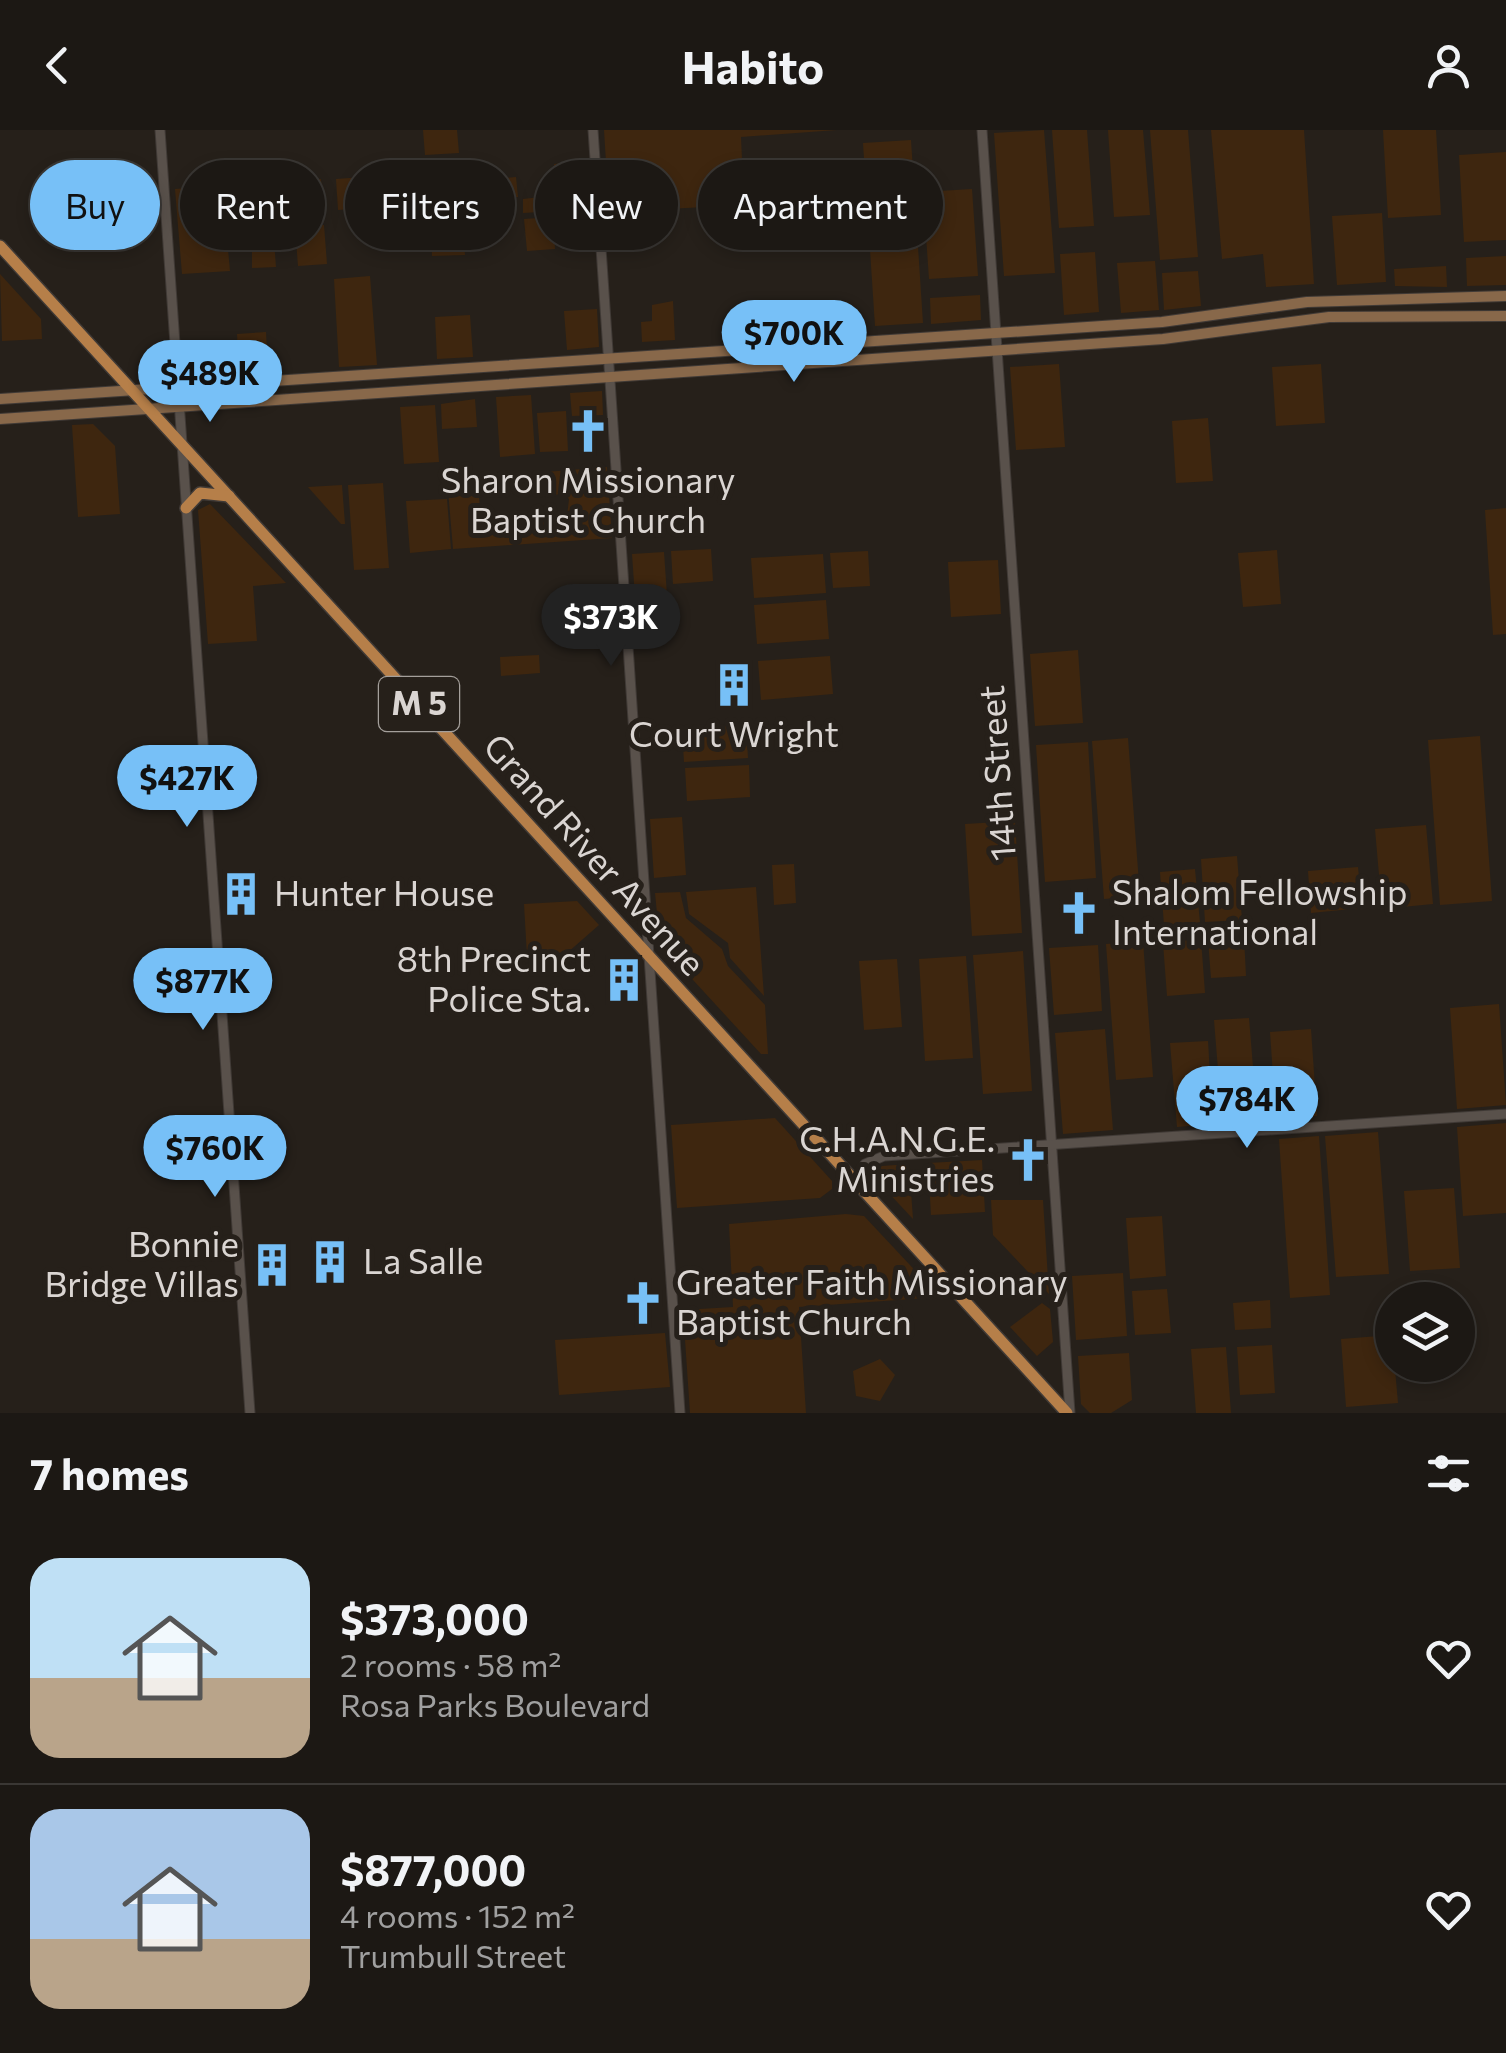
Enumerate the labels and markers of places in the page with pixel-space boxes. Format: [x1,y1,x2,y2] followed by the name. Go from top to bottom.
[724,300,864,385] pin: $700K
[140,340,280,425] pin: $489K
[564,407,612,455] church icon: Sharon Missionary Baptist Church
[441,457,735,540] place label: Sharon Missionary Baptist Church
[541,584,681,669] pin: $373K
[710,661,758,709] building icon: Court Wright
[629,711,839,754] place label: Court Wright
[117,745,257,830] pin: $427K
[1112,869,1407,952] place label: Shalom Fellowship International
[217,870,265,918] building icon: Hunter House
[274,870,494,913] place label: Hunter House
[1055,889,1103,937] church icon: Shalom Fellowship International
[397,936,591,1019] place label: 8th Precinct Police Sta.
[133,948,273,1033] pin: $877K
[600,956,648,1004] building icon: 8th Precinct Police Sta.
[1177,1066,1317,1151] pin: $784K
[145,1115,285,1200] pin: $760K
[799,1116,995,1199] place label: C.H.A.N.G.E. Ministries
[1004,1136,1052,1184] church icon: C.H.A.N.G.E. Ministries
[44,1221,239,1304] place label: Bonnie Bridge Villas
[306,1238,354,1286] building icon: La Salle
[363,1238,483,1281] place label: La Salle
[248,1241,296,1289] building icon: Bonnie Bridge Villas
[676,1259,1068,1342] place label: Greater Faith Missionary Baptist Church
[619,1279,667,1327] church icon: Greater Faith Missionary Baptist Church

